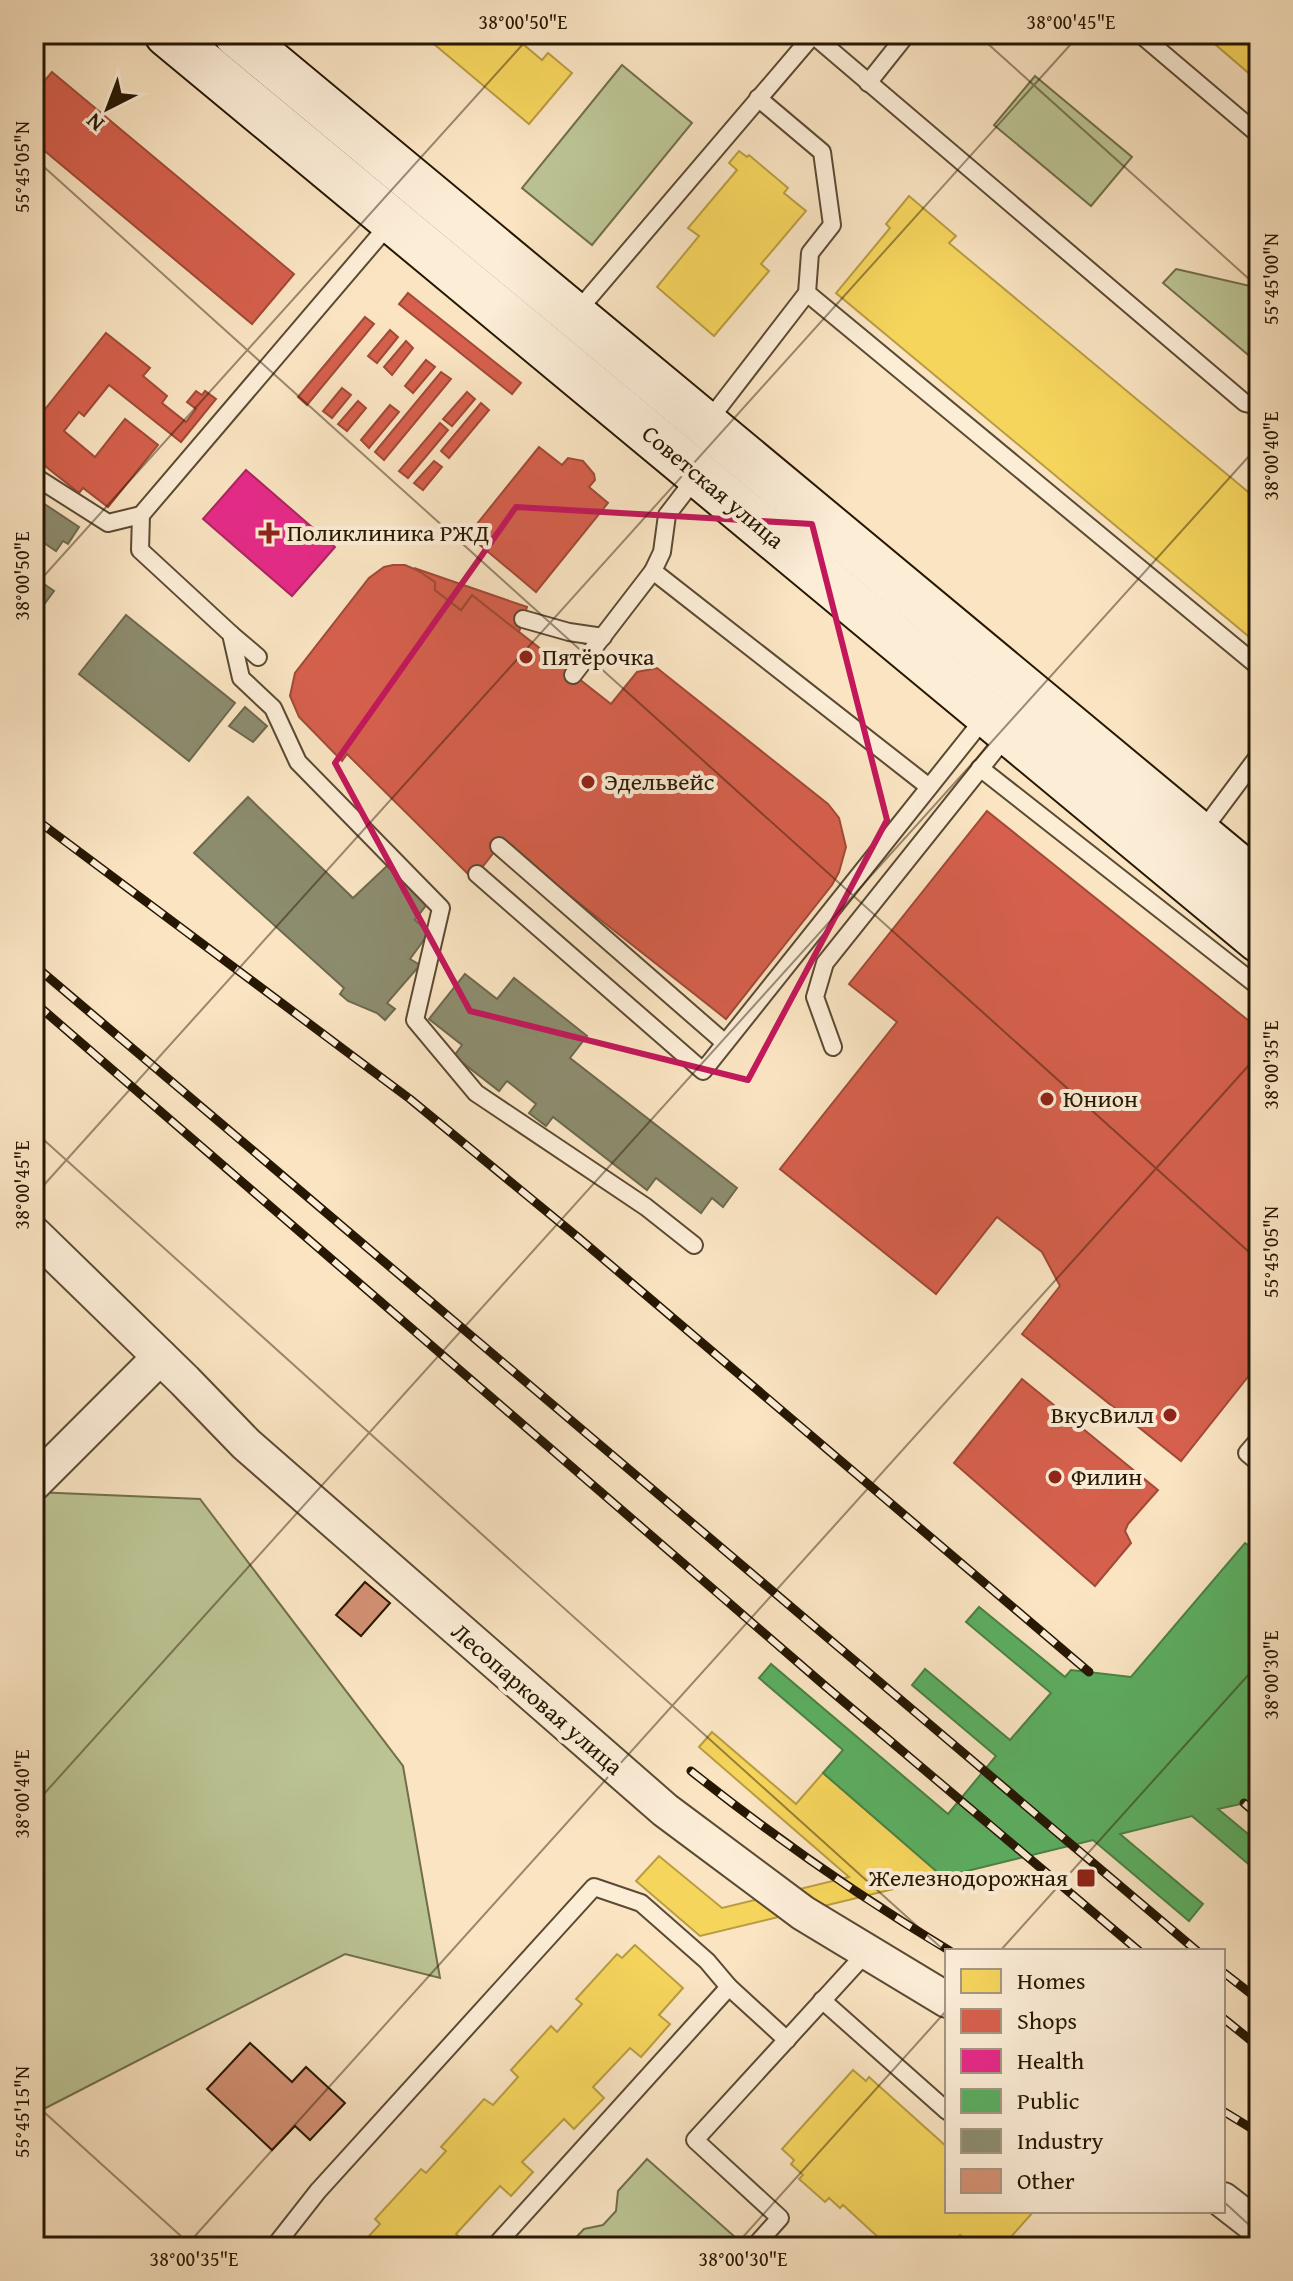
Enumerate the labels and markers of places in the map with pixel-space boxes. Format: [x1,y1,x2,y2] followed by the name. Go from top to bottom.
[287,515,489,550] place label: Поликлиника РЖД
[258,522,280,544] marker: Поликлиника РЖД
[542,639,655,674] place label: Пятёрочка
[517,648,535,666] marker: Пятёрочка
[604,764,715,799] place label: Эдельвейс
[579,773,597,791] marker: Эдельвейс
[1063,1081,1138,1116] place label: Юнион
[1038,1090,1056,1108] marker: Юнион
[1051,1397,1154,1432] place label: ВкусВилл
[1161,1406,1179,1424] marker: ВкусВилл
[1071,1459,1142,1494] place label: Филин
[1046,1468,1064,1486] marker: Филин
[868,1860,1068,1895] place label: Железнодорожная
[1075,1867,1097,1889] marker: Железнодорожная

